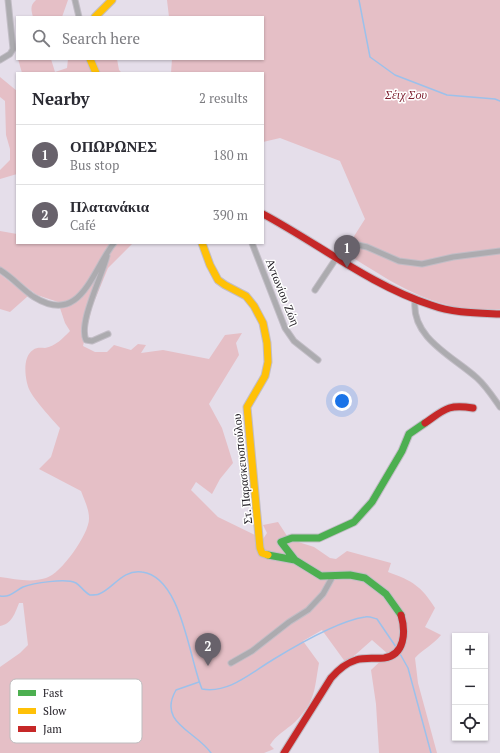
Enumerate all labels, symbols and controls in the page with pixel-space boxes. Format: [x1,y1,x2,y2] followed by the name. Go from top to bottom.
[16,16,264,60] search box
[30,27,52,49] icon: search
[62,28,140,48] text: Search here
[32,87,90,110] text: Nearby
[384,87,428,102] park label: Σέιχ Σου
[199,89,248,107] text: 2 results
[70,136,157,156] text: ΟΠΩΡΩΝΕΣ
[41,146,49,164] text: 1
[213,146,248,164] text: 180 m
[70,156,119,174] text: Bus stop
[70,196,149,216] text: Πλατανάκια
[41,206,49,224] text: 2
[213,206,248,224] text: 390 m
[70,216,96,234] text: Café
[334,235,360,268] pin: 1
[263,256,303,328] street label: Αντωνίου Ζώη
[332,391,352,411] your location
[229,413,255,525] street label: Στ. Παρασκευοπούλου
[195,633,221,666] pin: 2
[452,633,488,741] map controls
[452,633,488,669] button: +
[452,669,488,705] button: −
[10,679,142,743] legend
[43,686,63,700] text: Fast
[43,704,67,718] text: Slow
[452,705,488,741] button: locate
[43,722,62,736] text: Jam

